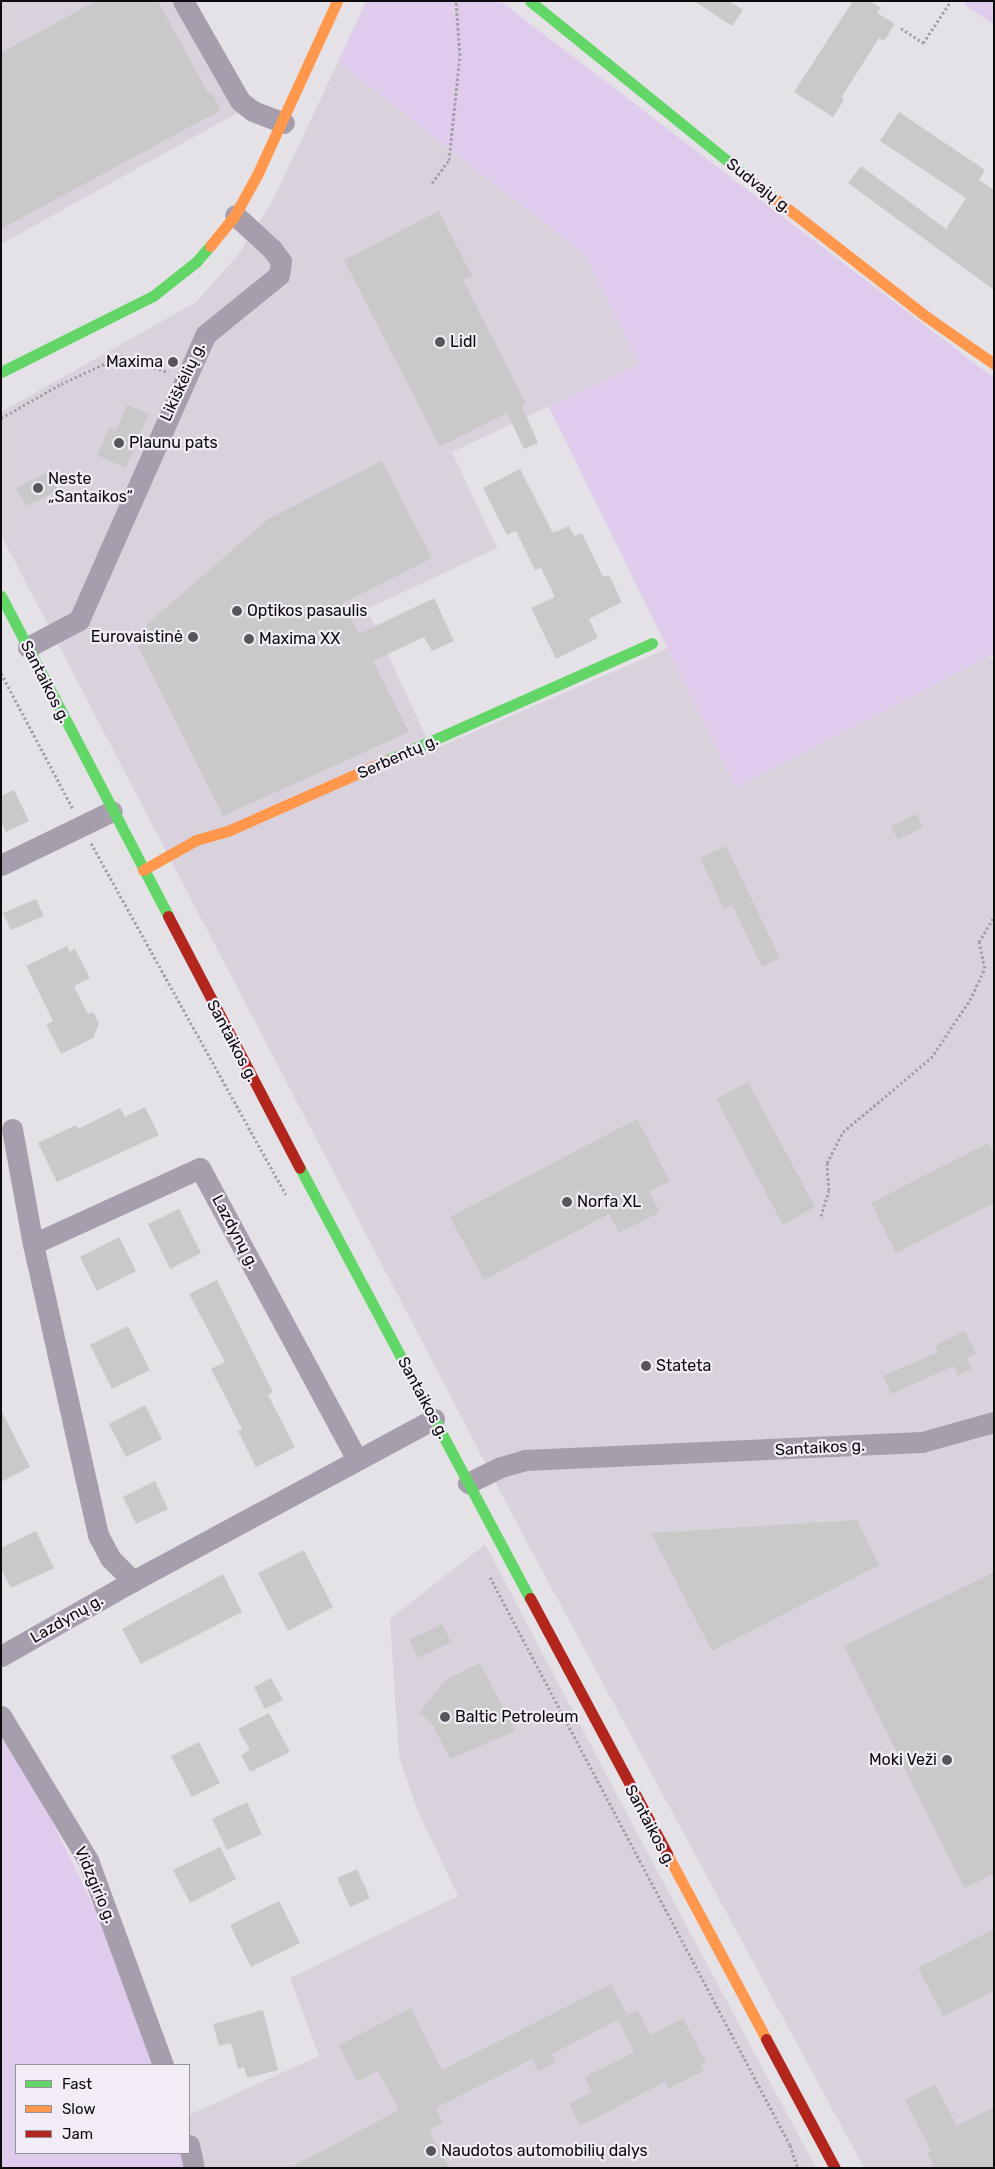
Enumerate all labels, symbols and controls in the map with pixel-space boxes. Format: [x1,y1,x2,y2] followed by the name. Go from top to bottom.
[722,154,796,218] street label: Sudvajų g.
[450,332,476,352] place label: Lidl
[434,336,446,348] marker: Lidl
[156,339,210,425] street label: Likiškėlių g.
[106,352,163,372] place label: Maxima
[167,356,179,368] marker: Maxima
[129,433,218,453] place label: Plaunu pats
[113,437,125,449] marker: Plaunu pats
[48,469,133,507] place label: Neste „Santaikos“
[32,482,44,494] marker: Neste „Santaikos“
[247,601,367,621] place label: Optikos pasaulis
[231,605,243,617] marker: Optikos pasaulis
[91,627,183,647] place label: Eurovaistinė
[259,629,340,649] place label: Maxima XX
[187,631,199,643] marker: Eurovaistinė
[243,633,255,645] marker: Maxima XX
[16,638,74,726] street label: Santaikos g.
[355,731,441,783] street label: Serbentų g.
[202,997,262,1085] street label: Santaikos g.
[207,1192,263,1272] street label: Lazdynų g.
[577,1192,641,1212] place label: Norfa XL
[561,1196,573,1208] marker: Norfa XL
[393,1354,453,1442] street label: Santaikos g.
[656,1356,711,1376] place label: Stateta
[640,1360,652,1372] marker: Stateta
[775,1436,865,1460] street label: Santaikos g.
[27,1590,107,1648] street label: Lazdynų g.
[455,1707,578,1727] place label: Baltic Petroleum
[439,1711,451,1723] marker: Baltic Petroleum
[868,1750,937,1770] place label: Moki Veži
[941,1754,953,1766] marker: Moki Veži
[620,1782,680,1870] street label: Santaikos g.
[70,1844,120,1926] street label: Vidzgirio g.
[15,2064,190,2154] legend
[62,2075,92,2093] text: Fast
[62,2100,95,2118] text: Slow
[62,2125,93,2143] text: Jam
[441,2141,648,2161] place label: Naudotos automobilių dalys
[425,2145,437,2157] marker: Naudotos automobilių dalys

